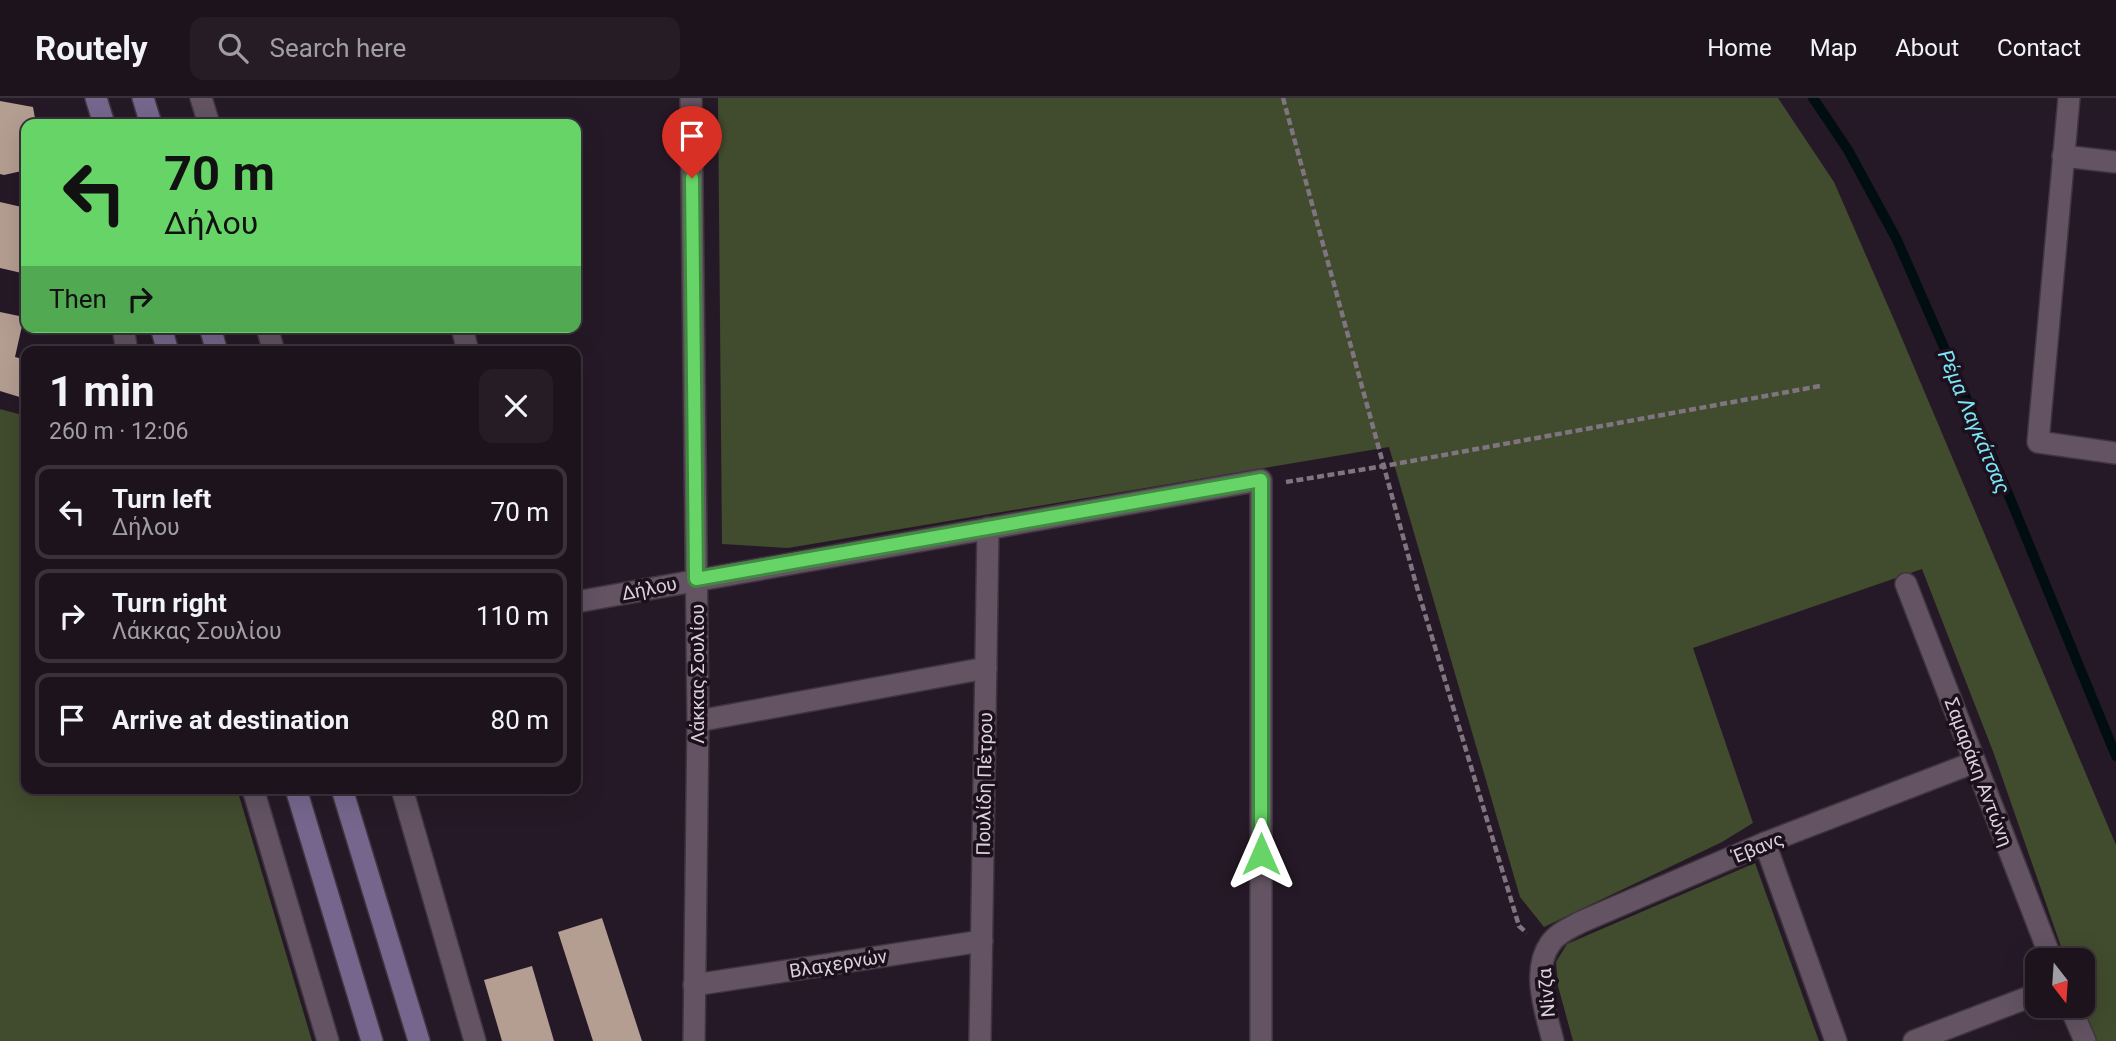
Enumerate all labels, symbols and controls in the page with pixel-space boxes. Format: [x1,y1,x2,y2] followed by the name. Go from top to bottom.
[190,17,680,80] search box
[35,29,148,68] text: Routely
[214,29,252,67] icon: search
[270,33,406,63] text: Search here
[1707,34,1772,62] text: Home
[1810,34,1857,62] text: Map
[1895,34,1959,62] text: About
[1997,34,2081,62] text: Contact
[662,106,722,178] pin
[673,117,711,155] icon: arrive
[164,145,275,202] text: 70 m
[49,147,140,238] icon: left
[164,204,258,242] text: Δήλου
[121,280,159,318] icon: right
[49,284,107,314] text: Then
[1933,346,2015,498] water label: Ρέμα Λαγκάτσας
[49,367,155,416] text: 1 min
[479,369,553,443] button: close
[49,418,188,445] text: 260 m · 12:06
[112,484,211,514] text: Turn left
[53,493,91,531] icon: left
[491,497,549,527] text: 70 m
[112,514,180,541] text: Δήλου
[619,572,679,605] street label: Δήλου
[112,588,227,618] text: Turn right
[53,597,91,635] icon: right
[476,601,549,631] text: 110 m
[686,604,709,744] street label: Λάκκας Σουλίου
[112,618,281,645] text: Λάκκας Σουλίου
[1940,695,2017,850] street label: Σαμαράκη Αντώνη
[53,701,91,739] icon: arrive
[112,705,349,735] text: Arrive at destination
[491,705,549,735] text: 80 m
[972,712,997,856] street label: Πουλίδη Πέτρου
[1224,817,1298,891] position arrow
[1727,827,1787,869] street label: Έβανς
[788,944,889,983] street label: Βλαχερνών
[2025,948,2095,1018] north arrow
[2025,948,2095,1018] map controls
[1533,967,1560,1018] street label: Νίνζα

